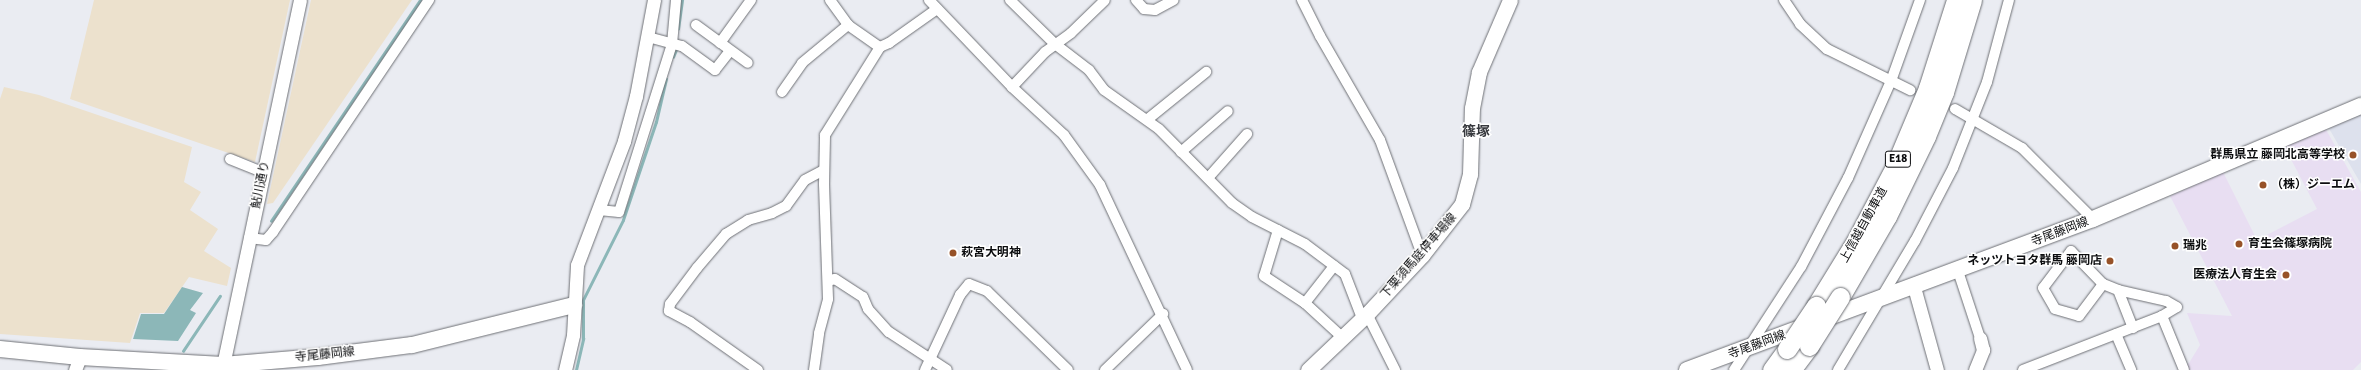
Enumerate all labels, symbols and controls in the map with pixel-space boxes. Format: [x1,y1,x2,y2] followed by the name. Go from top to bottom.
[1462,124,1490,140] district label: 篠塚
[2210,148,2345,162] place label: 群馬県立 藤岡北高等学校
[1884,150,1912,168] road number: E18
[2348,150,2358,160] marker: 群馬県立 藤岡北高等学校
[249,160,273,210] street label: 鮎川通り
[2271,178,2355,192] place label: （株）ジーエム
[2258,180,2268,190] marker: （株）ジーエム
[1837,185,1891,265] street label: 上信越自動車道
[1378,211,1460,301] street label: 下栗須馬庭停車場線
[2029,215,2091,249] street label: 寺尾藤岡線
[2248,237,2332,251] place label: 育生会篠塚病院
[2233,238,2245,250] marker: 育生会篠塚病院
[2183,239,2207,253] place label: 瑞兆
[2170,241,2180,251] marker: 瑞兆
[961,246,1021,260] place label: 萩宮大明神
[948,248,958,258] marker: 萩宮大明神
[1967,254,2102,268] place label: ネッツトヨタ群馬 藤岡店
[2105,256,2115,266] marker: ネッツトヨタ群馬 藤岡店
[2193,268,2277,282] place label: 医療法人育生会
[2280,269,2292,281] marker: 医療法人育生会
[1726,328,1788,362] street label: 寺尾藤岡線
[294,345,356,365] street label: 寺尾藤岡線

